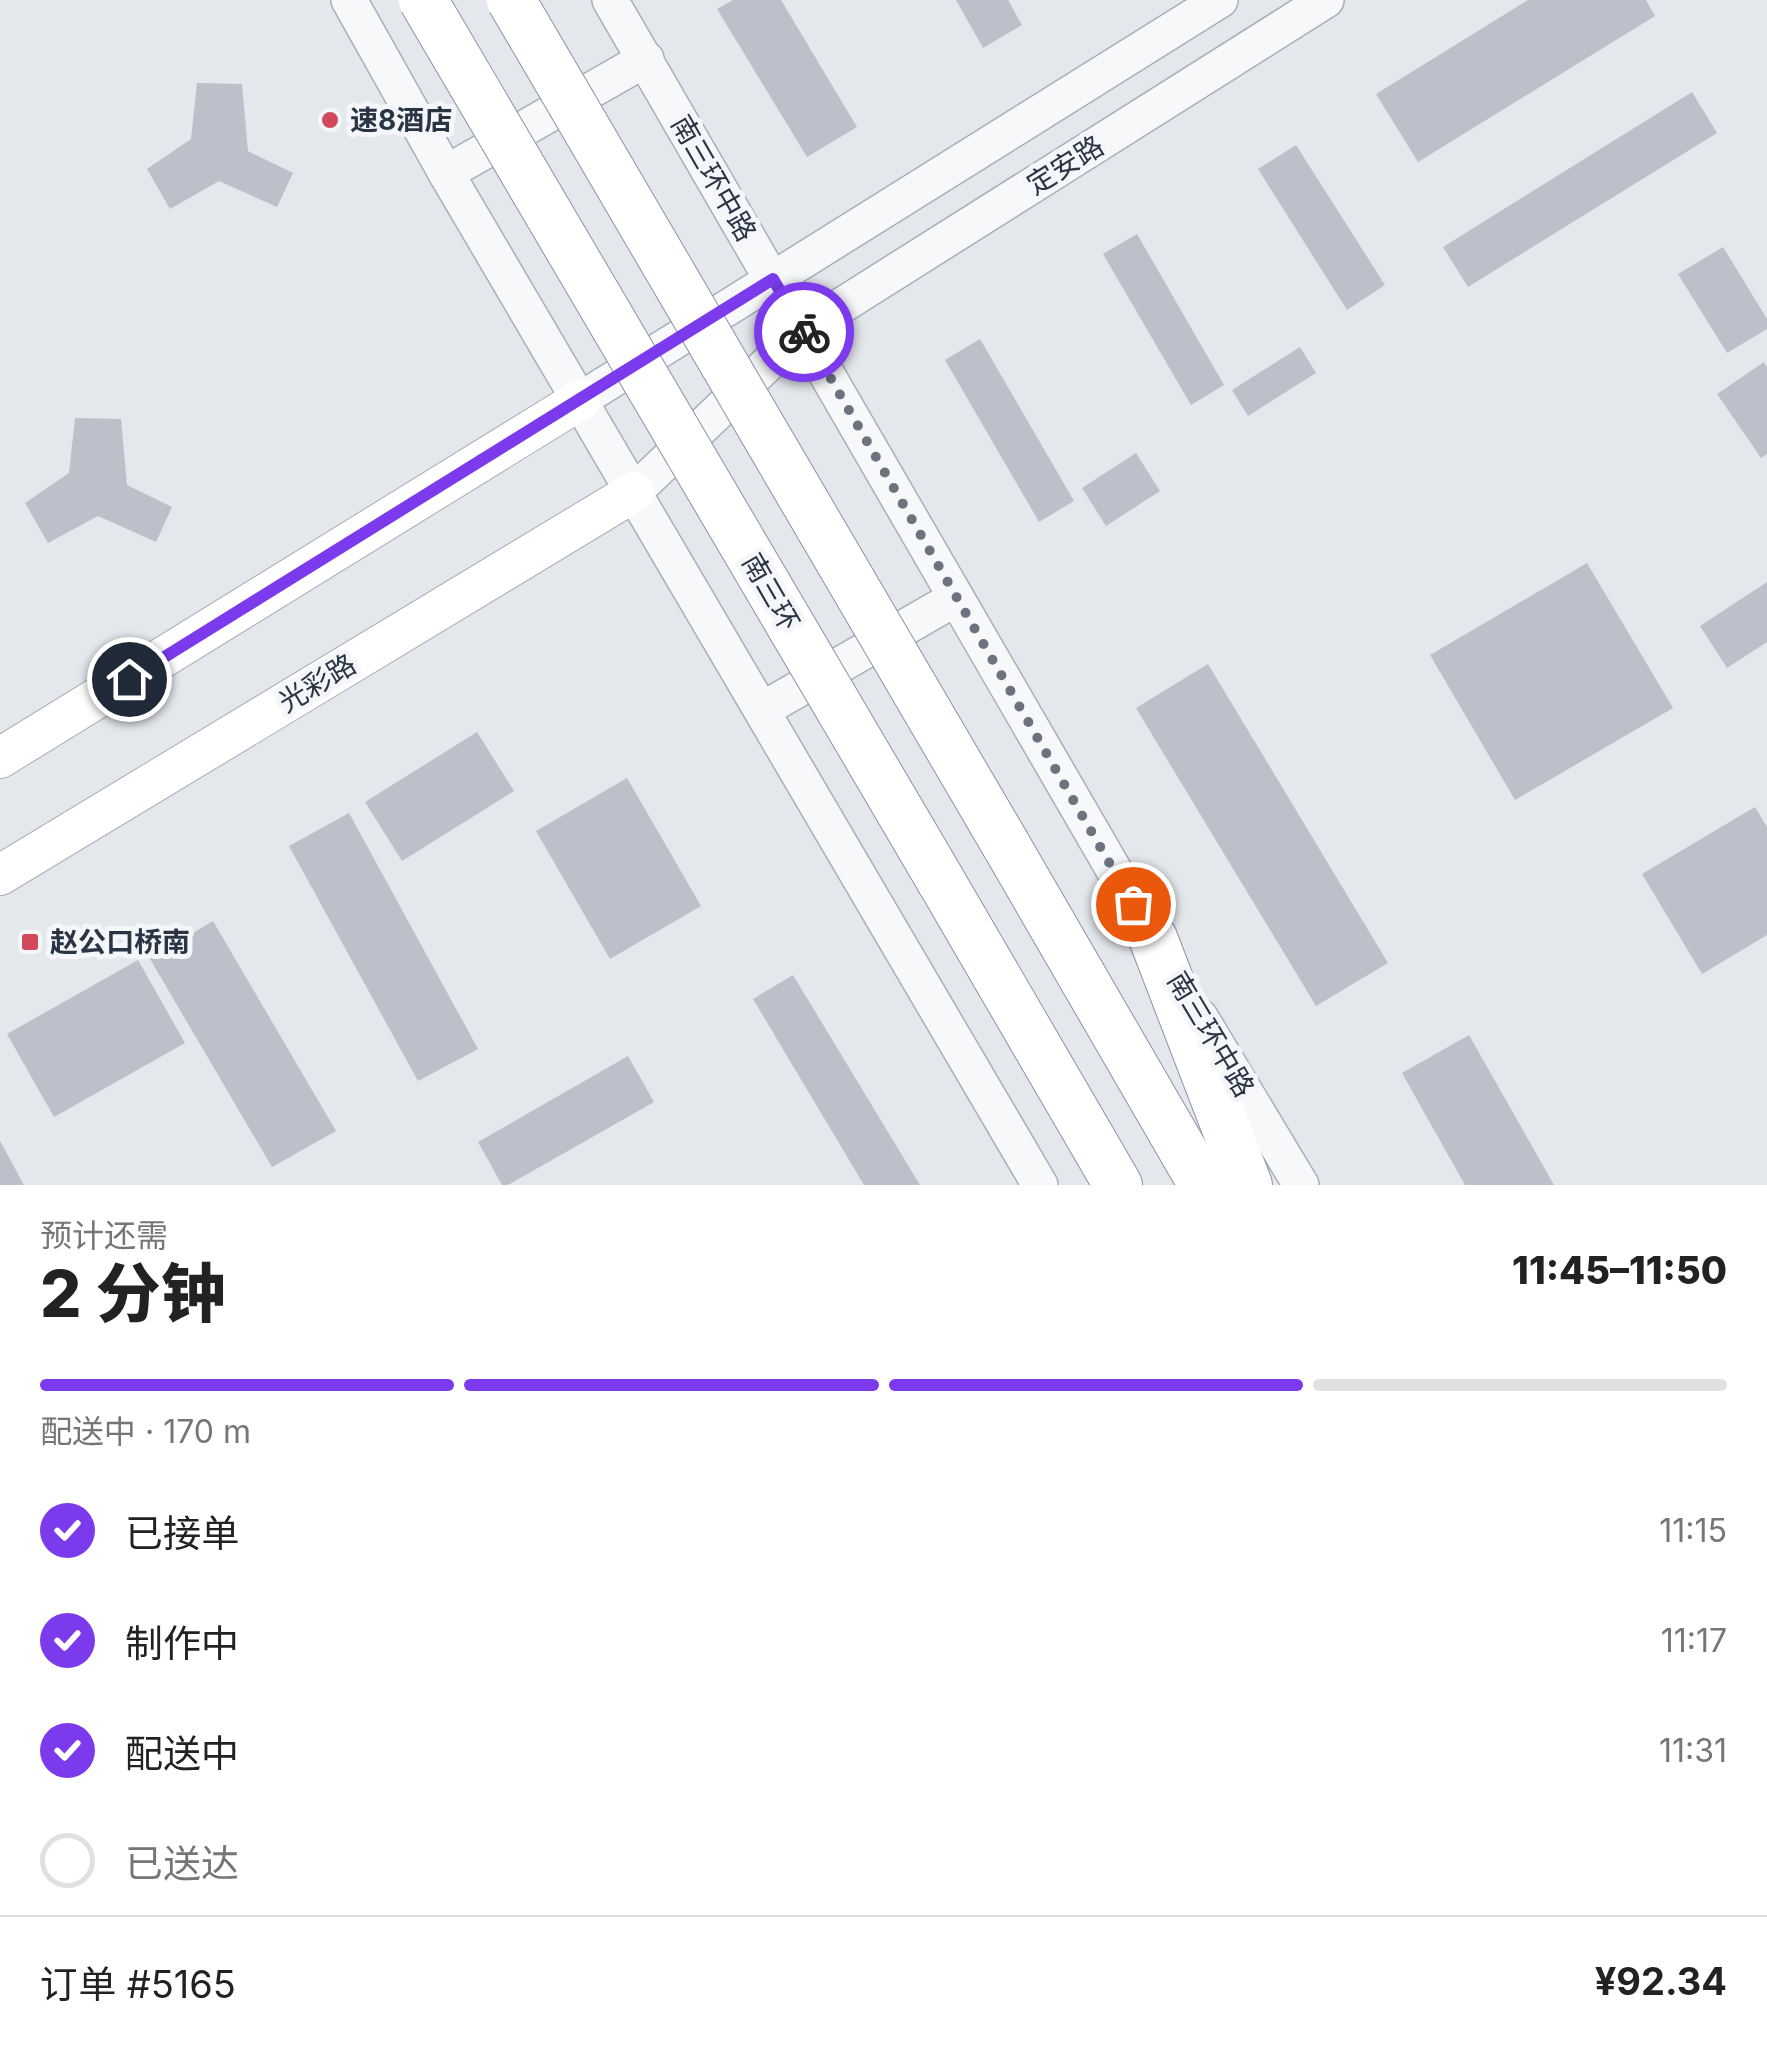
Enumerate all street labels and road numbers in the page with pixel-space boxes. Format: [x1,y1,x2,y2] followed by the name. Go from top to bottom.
[664,109,764,247] street label: 南三环中路
[1020,128,1110,202] street label: 定安路
[735,547,807,637] street label: 南三环
[272,647,362,719] street label: 光彩路
[1160,965,1262,1103] street label: 南三环中路

